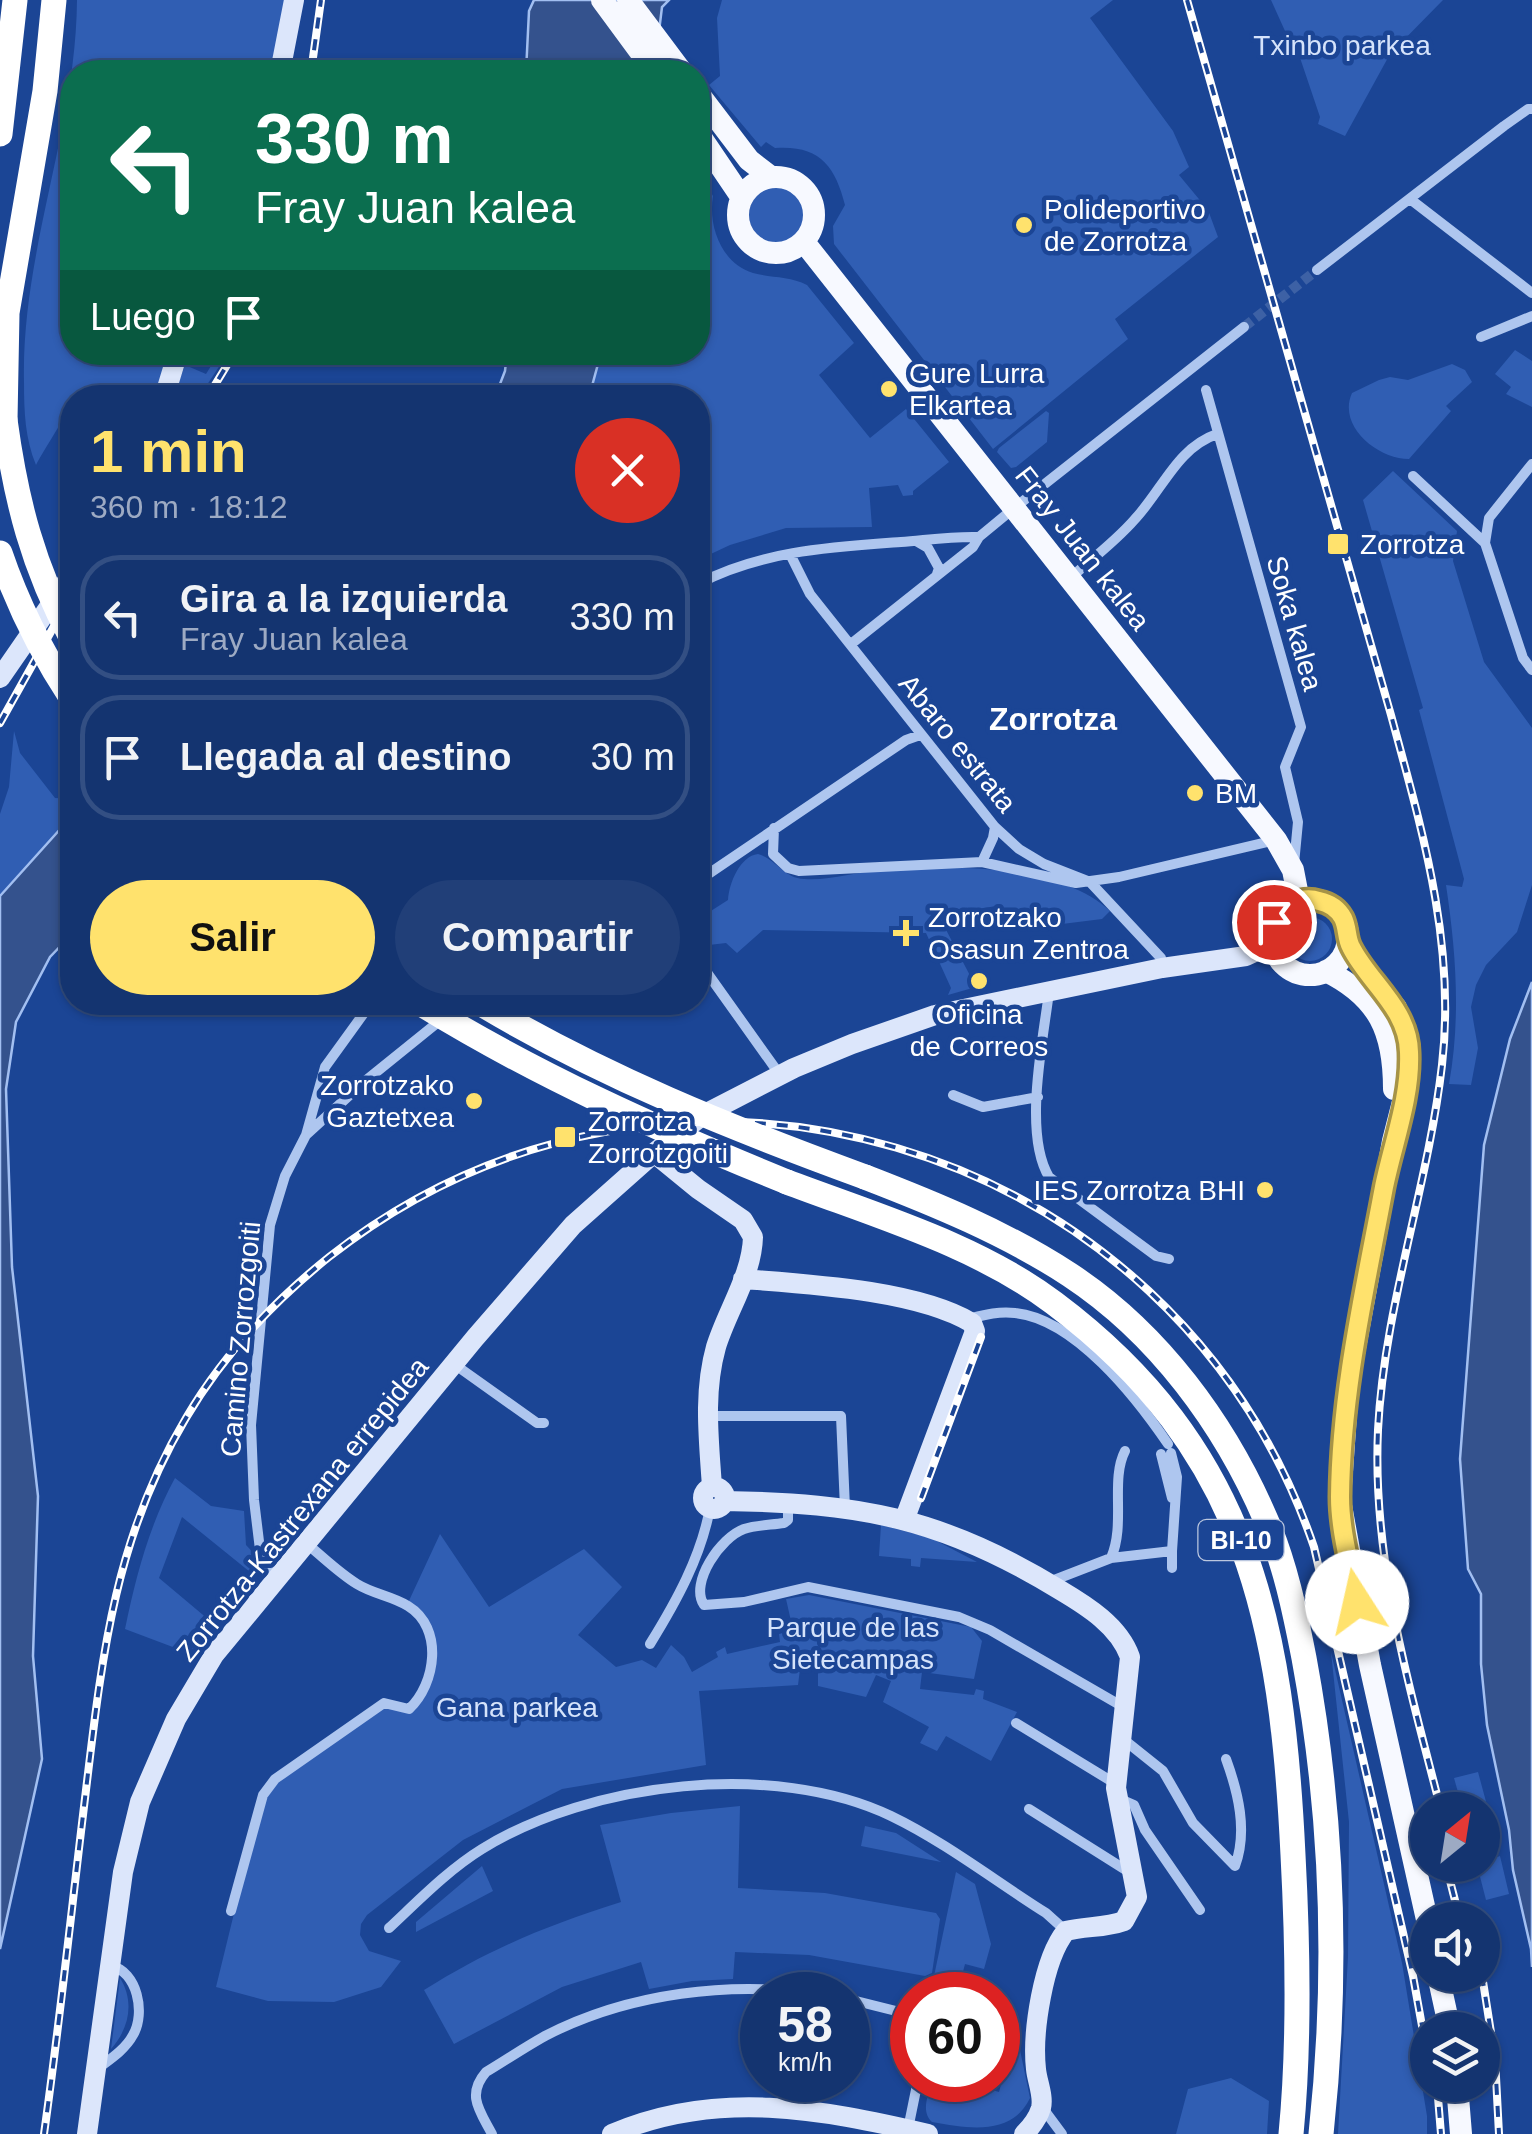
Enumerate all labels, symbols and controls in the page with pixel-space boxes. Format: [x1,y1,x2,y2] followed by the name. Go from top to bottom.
[1253,30,1431,61] park label: Txinbo parkea
[90,100,220,230] icon: left
[255,100,453,178] text: 330 m
[255,182,575,233] text: Fray Juan kalea
[1044,194,1206,257] place label: Polideportivo de Zorrotza
[1013,214,1035,236] marker: Polideportivo de Zorrotza
[216,290,271,345] icon: arrive
[90,296,196,338] text: Luego
[909,358,1045,421] place label: Gure Lurra Elkartea
[878,378,900,400] marker: Gure Lurra Elkartea
[90,418,247,485] text: 1 min
[575,418,680,523] button: close
[1009,460,1156,637] street label: Fray Juan kalea
[90,489,287,525] text: 360 m · 18:12
[1360,529,1465,560] place label: Zorrotza
[1325,531,1351,557] marker: Zorrotza
[1261,552,1329,694] street label: Soka kalea
[180,578,507,620] text: Gira a la izquierda
[95,590,150,645] icon: left
[569,596,675,638] text: 330 m
[180,621,408,657] text: Fray Juan kalea
[893,668,1023,819] street label: Abaro estrata
[989,701,1117,737] district label: Zorrotza
[95,730,150,785] icon: arrive
[180,736,512,778] text: Llegada al destino
[591,736,675,778] text: 30 m
[1215,778,1257,809] place label: BM
[1184,782,1206,804] marker: BM
[90,880,375,995] button: Salir
[395,880,680,995] button: Compartir
[1232,880,1317,965] pin
[1247,895,1302,950] icon: arrive
[928,902,1129,965] place label: Zorrotzako Osasun Zentroa
[893,920,919,946] marker: Zorrotzako Osasun Zentroa
[968,970,990,992] marker: Oficina de Correos
[910,999,1048,1062] place label: Oficina de Correos
[320,1070,454,1133] place label: Zorrotzako Gaztetxea
[463,1090,485,1112] marker: Zorrotzako Gaztetxea
[588,1106,728,1169] place label: Zorrotza Zorrotzgoiti
[552,1124,578,1150] marker: Zorrotza Zorrotzgoiti
[1033,1175,1245,1206] place label: IES Zorrotza BHI
[1254,1179,1276,1201] marker: IES Zorrotza BHI
[215,1220,266,1458] street label: Camino Zorrozgoiti
[170,1351,435,1667] street label: Zorrotza-Kastrexana errepidea
[1198,1520,1284,1560] road number: BI-10
[1305,1550,1409,1654] position arrow
[767,1612,939,1675] park label: Parque de las Sietecampas
[436,1692,598,1723] park label: Gana parkea
[1410,1792,1500,1882] north arrow
[1410,1792,1500,2102] map controls
[1410,1902,1500,1992] button: sound
[890,1972,1020,2102] speed limit sign: 60
[777,1997,833,2053] text: 58
[1410,2012,1500,2102] button: layers
[778,2048,832,2076] text: km/h

